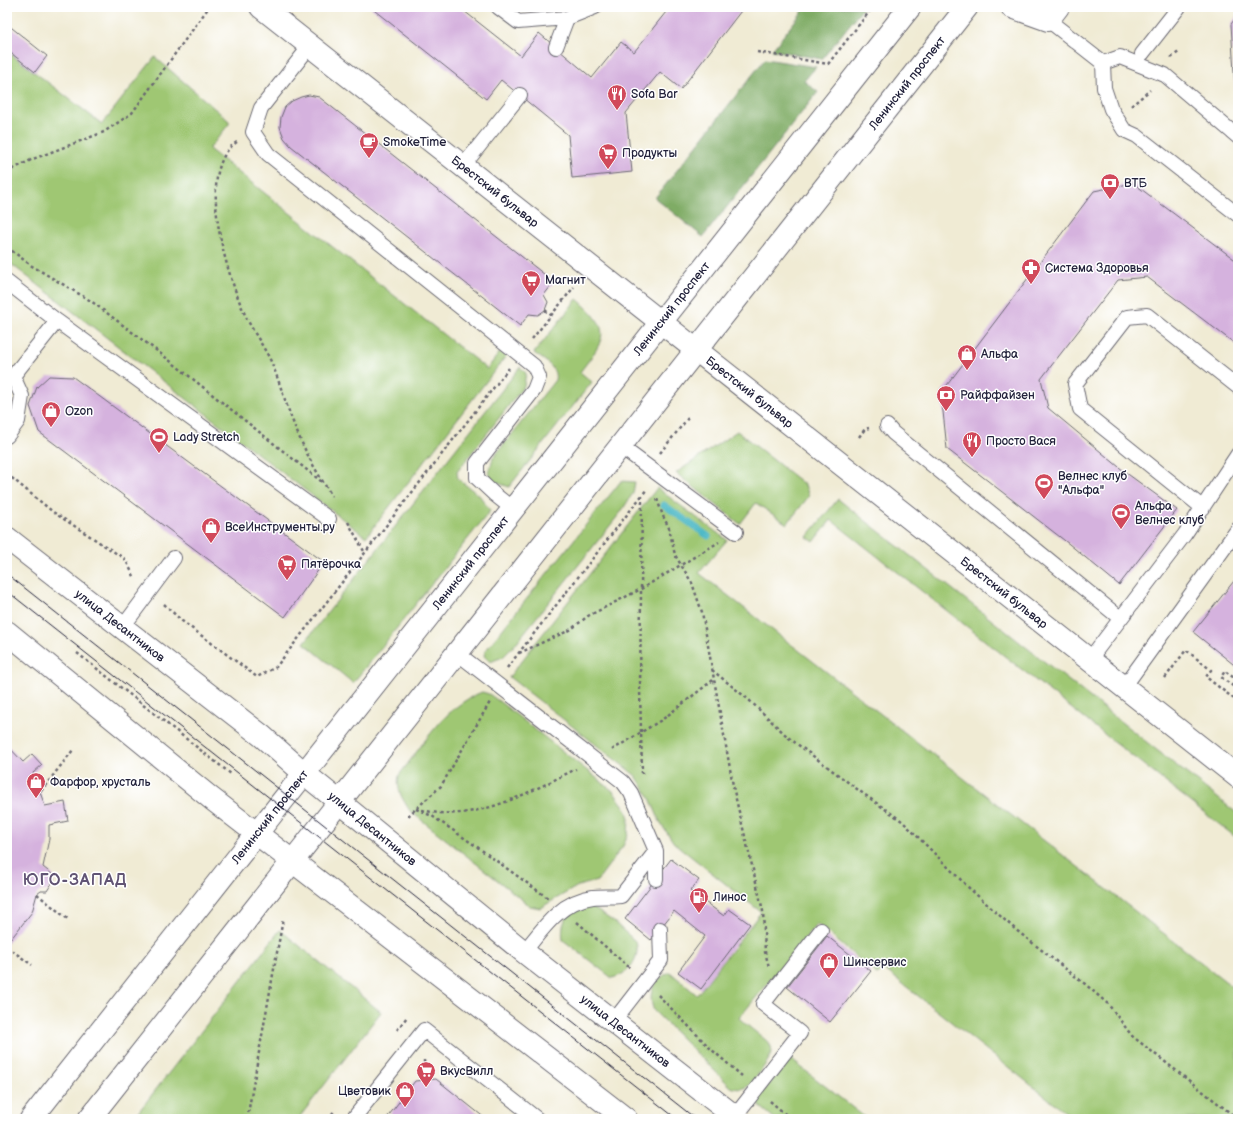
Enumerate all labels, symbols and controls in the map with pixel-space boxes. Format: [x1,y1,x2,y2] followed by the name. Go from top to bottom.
[865,33,949,134] street label: Ленинский проспект
[606,83,628,111] restaurant icon: Sofa Bar
[631,87,678,102] place label: Sofa Bar
[358,131,380,159] cafe icon: SmokeTime
[383,135,446,150] place label: SmokeTime
[597,142,619,170] supermarket icon: Продукты
[622,146,677,161] place label: Продукты
[448,152,542,231] street label: Брестский бульвар
[1099,172,1121,200] bank icon: ВТБ
[1124,176,1148,191] place label: ВТБ
[1020,257,1042,285] pharmacy icon: Система Здоровья
[629,258,713,359] street label: Ленинский проспект
[1045,261,1149,276] place label: Система Здоровья
[520,269,542,297] supermarket icon: Магнит
[545,273,586,288] place label: Магнит
[956,343,978,371] shop icon: Альфа
[980,347,1018,362] place label: Альфа
[703,353,796,431] street label: Брестский бульвар
[935,384,957,412] bank icon: Райффайзен
[960,388,1035,403] place label: Райффайзен
[40,400,62,428] shop icon: Ozon
[65,404,93,419] place label: Ozon
[148,426,170,454] sports icon: Lady Stretch
[173,430,240,445] place label: Lady Stretch
[961,430,983,458] restaurant icon: Просто Вася
[986,434,1056,449] place label: Просто Вася
[1058,469,1127,498] place label: Велнес клуб "Альфа"
[1033,472,1055,500] sports icon: Велнес клуб "Альфа"
[1134,499,1204,528] place label: Альфа Велнес клуб
[1110,502,1132,530] sports icon: Альфа Велнес клуб
[428,513,513,613] street label: Ленинский проспект
[200,516,222,544] shop icon: ВсеИнструменты.ру
[225,520,335,535] place label: ВсеИнструменты.ру
[276,553,298,581] supermarket icon: Пятёрочка
[957,553,1051,632] street label: Брестский бульвар
[301,557,361,572] place label: Пятёрочка
[72,586,168,666] street label: улица Десантников
[228,767,312,868] street label: Ленинский проспект
[25,771,47,799] shop icon: Фарфор, хрусталь
[50,775,151,790] place label: Фарфор, хрусталь
[325,788,420,869] street label: улица Десантников
[23,871,127,890] district label: ЮГО-ЗАПАД
[688,886,710,914] fuel station icon: Линос
[712,890,746,905] place label: Линос
[818,951,840,979] shop icon: Шинсервис
[843,955,906,970] place label: Шинсервис
[578,992,674,1071] street label: улица Десантников
[415,1060,437,1088] supermarket icon: ВкусВилл
[440,1064,494,1079] place label: ВкусВилл
[394,1080,416,1108] shop icon: Цветовик
[338,1084,392,1099] place label: Цветовик

